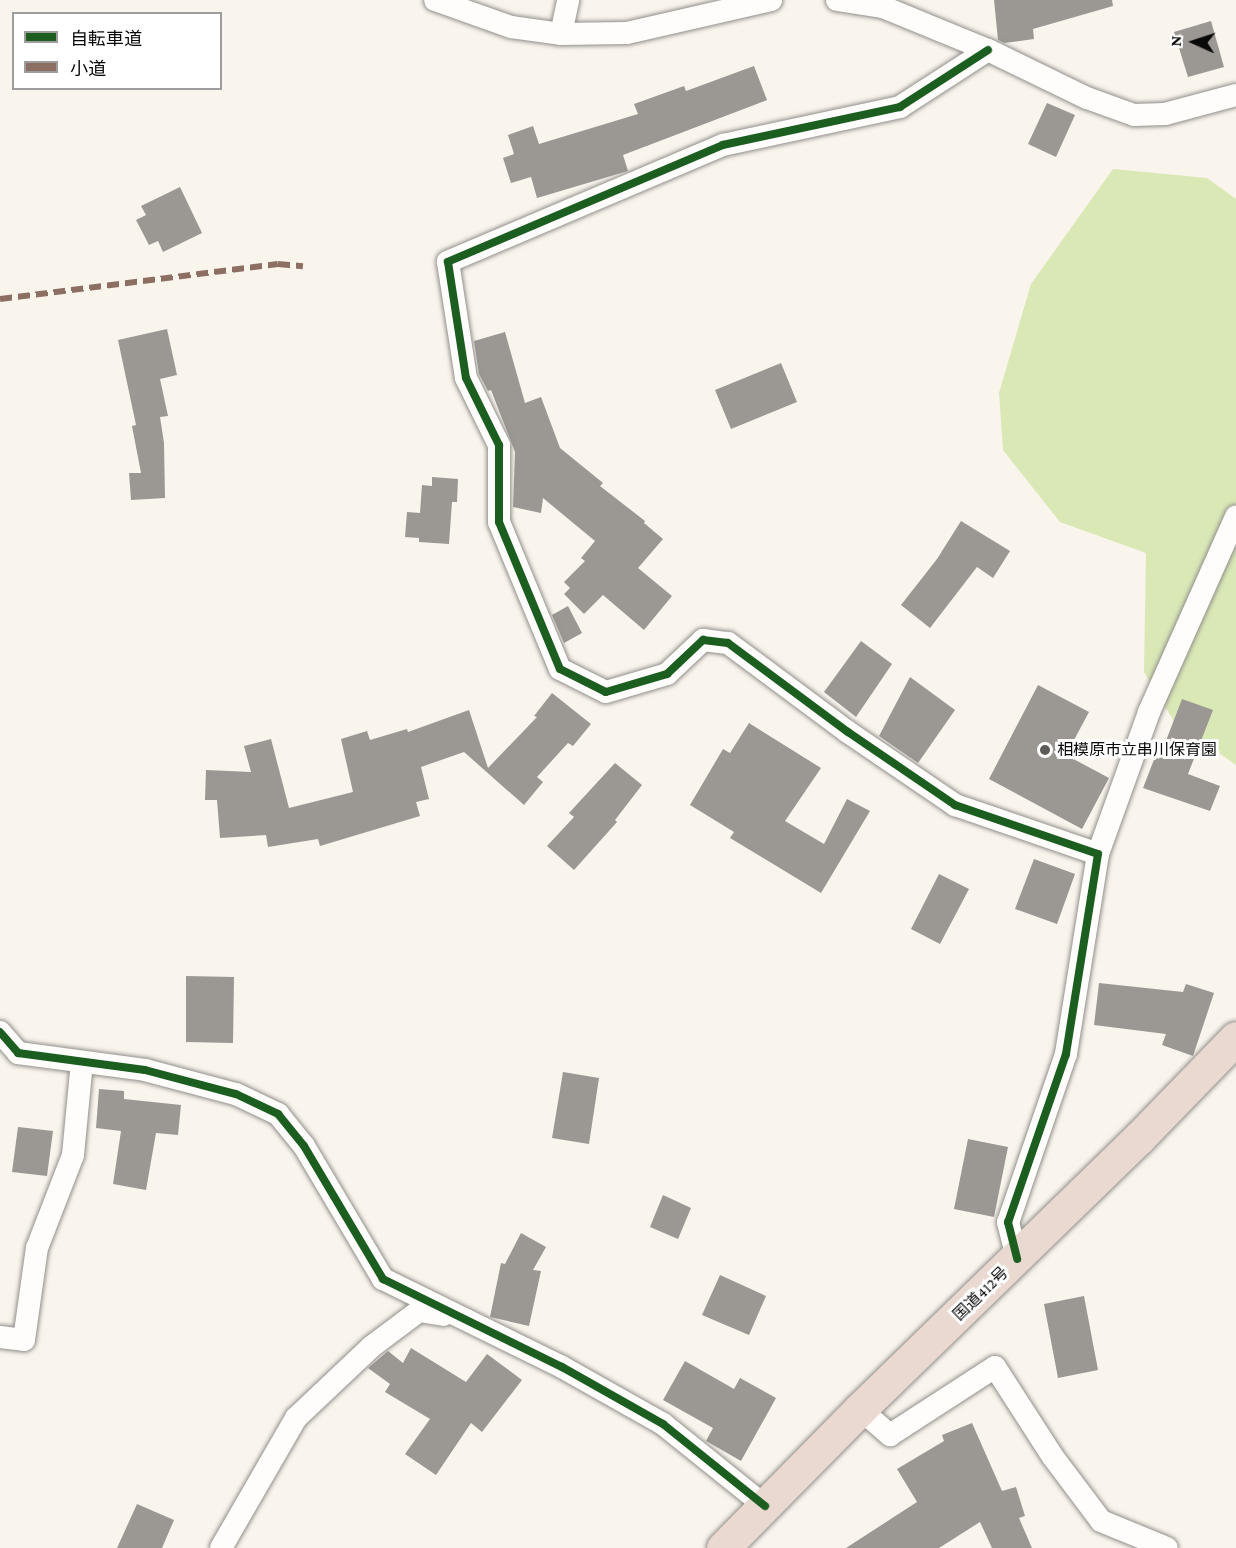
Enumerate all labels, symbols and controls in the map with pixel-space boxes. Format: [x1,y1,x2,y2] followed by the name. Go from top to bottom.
[12,12,222,90] legend
[1164,12,1224,72] north arrow
[70,29,142,49] text: 自転車道
[1167,35,1184,47] text: N
[70,59,106,79] text: 小道
[1057,740,1217,760] place label: 相模原市立串川保育園
[1038,743,1052,757] marker: 相模原市立串川保育園
[949,1263,1013,1325] street label: 国道412号

